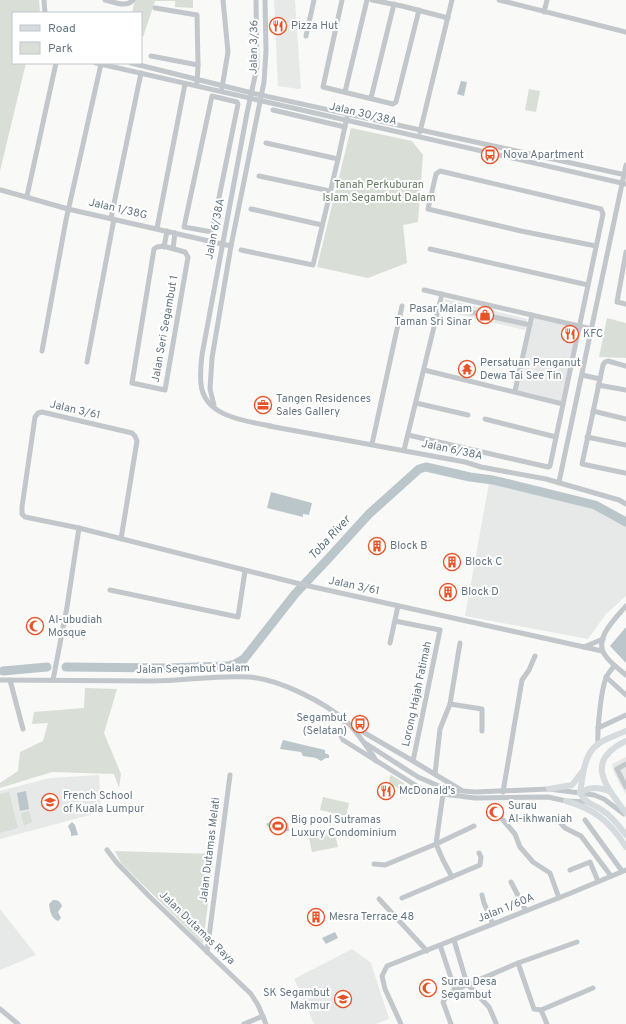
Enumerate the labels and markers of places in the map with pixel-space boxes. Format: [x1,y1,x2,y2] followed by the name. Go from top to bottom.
[268,16,288,36] restaurant icon: Pizza Hut
[291,19,338,33] place label: Pizza Hut
[480,145,500,165] bus stop icon: Nova Apartment
[503,148,584,162] place label: Nova Apartment
[394,302,473,329] place label: Pasar Malam Taman Sri Sinar
[475,305,495,325] shop icon: Pasar Malam Taman Sri Sinar
[560,324,580,344] restaurant icon: KFC
[583,327,603,341] place label: KFC
[480,356,581,383] place label: Persatuan Penganut Dewa Tai See Tin
[457,359,477,379] temple icon: Persatuan Penganut Dewa Tai See Tin
[276,392,371,419] place label: Tangen Residences Sales Gallery
[253,395,273,415] office icon: Tangen Residences Sales Gallery
[367,536,387,556] building icon: Block B
[390,539,428,553] place label: Block B
[442,552,462,572] building icon: Block C
[465,555,502,569] place label: Block C
[438,582,458,602] building icon: Block D
[461,585,499,599] place label: Block D
[48,613,102,640] place label: Al-ubudiah Mosque
[25,616,45,636] mosque icon: Al-ubudiah Mosque
[296,711,347,738] place label: Segambut (Selatan)
[350,714,370,734] bus stop icon: Segambut (Selatan)
[376,781,396,801] restaurant icon: McDonald's
[399,784,455,798] place label: McDonald's
[63,789,145,816] place label: French School of Kuala Lumpur
[40,792,60,812] school or university icon: French School of Kuala Lumpur
[508,799,572,826] place label: Surau Al-ikhwaniah
[485,802,505,822] mosque icon: Surau Al-ikhwaniah
[291,813,397,840] place label: Big pool Sutramas Luxury Condominium
[268,816,288,836] sports icon: Big pool Sutramas Luxury Condominium
[306,907,326,927] building icon: Mesra Terrace 48
[329,910,414,924] place label: Mesra Terrace 48
[441,975,497,1002] place label: Surau Desa Segambut
[418,978,438,998] mosque icon: Surau Desa Segambut
[263,986,331,1013] place label: SK Segambut Makmur
[333,989,353,1009] school or university icon: SK Segambut Makmur

